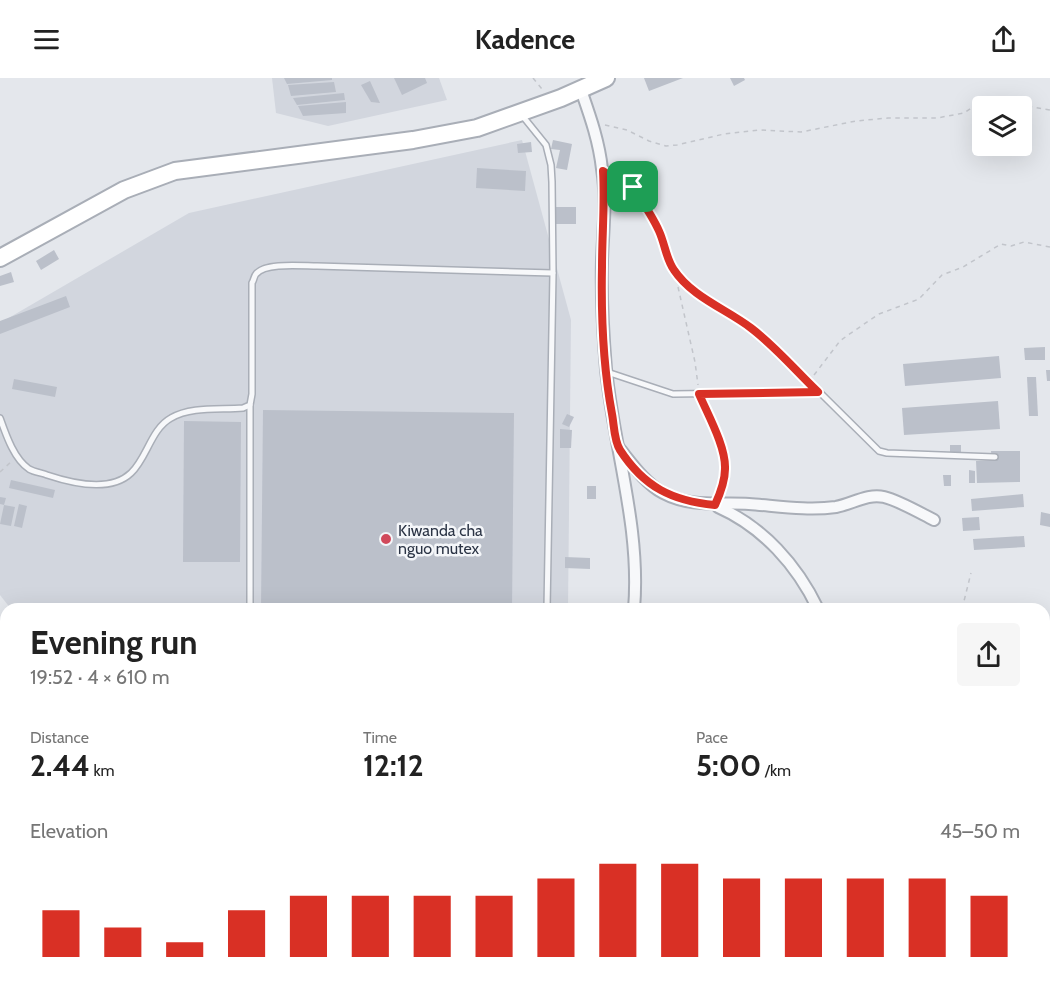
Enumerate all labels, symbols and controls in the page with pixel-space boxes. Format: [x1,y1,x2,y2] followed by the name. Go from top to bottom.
[30,23,63,56] icon: menu
[475,23,575,56] text: Kadence
[987,23,1020,56] icon: share
[972,96,1032,156] map controls
[972,96,1032,156] button: layers
[607,161,658,212] pin
[616,170,649,203] icon: arrive
[398,521,483,558] place label: Kiwanda cha nguo mutex
[379,532,393,546] marker: Kiwanda cha nguo mutex
[30,622,197,662] text: Evening run
[957,623,1020,686] button: share
[30,665,170,689] text: 19:52 · 4 × 610 m
[30,728,89,747] text: Distance
[363,728,397,747] text: Time
[696,728,728,747] text: Pace
[30,747,90,784] text: 2.44
[363,747,424,784] text: 12:12
[696,747,761,784] text: 5:00
[90,761,115,780] text: km
[761,761,791,780] text: /km
[30,819,108,843] text: Elevation
[940,819,1020,843] text: 45–50 m

